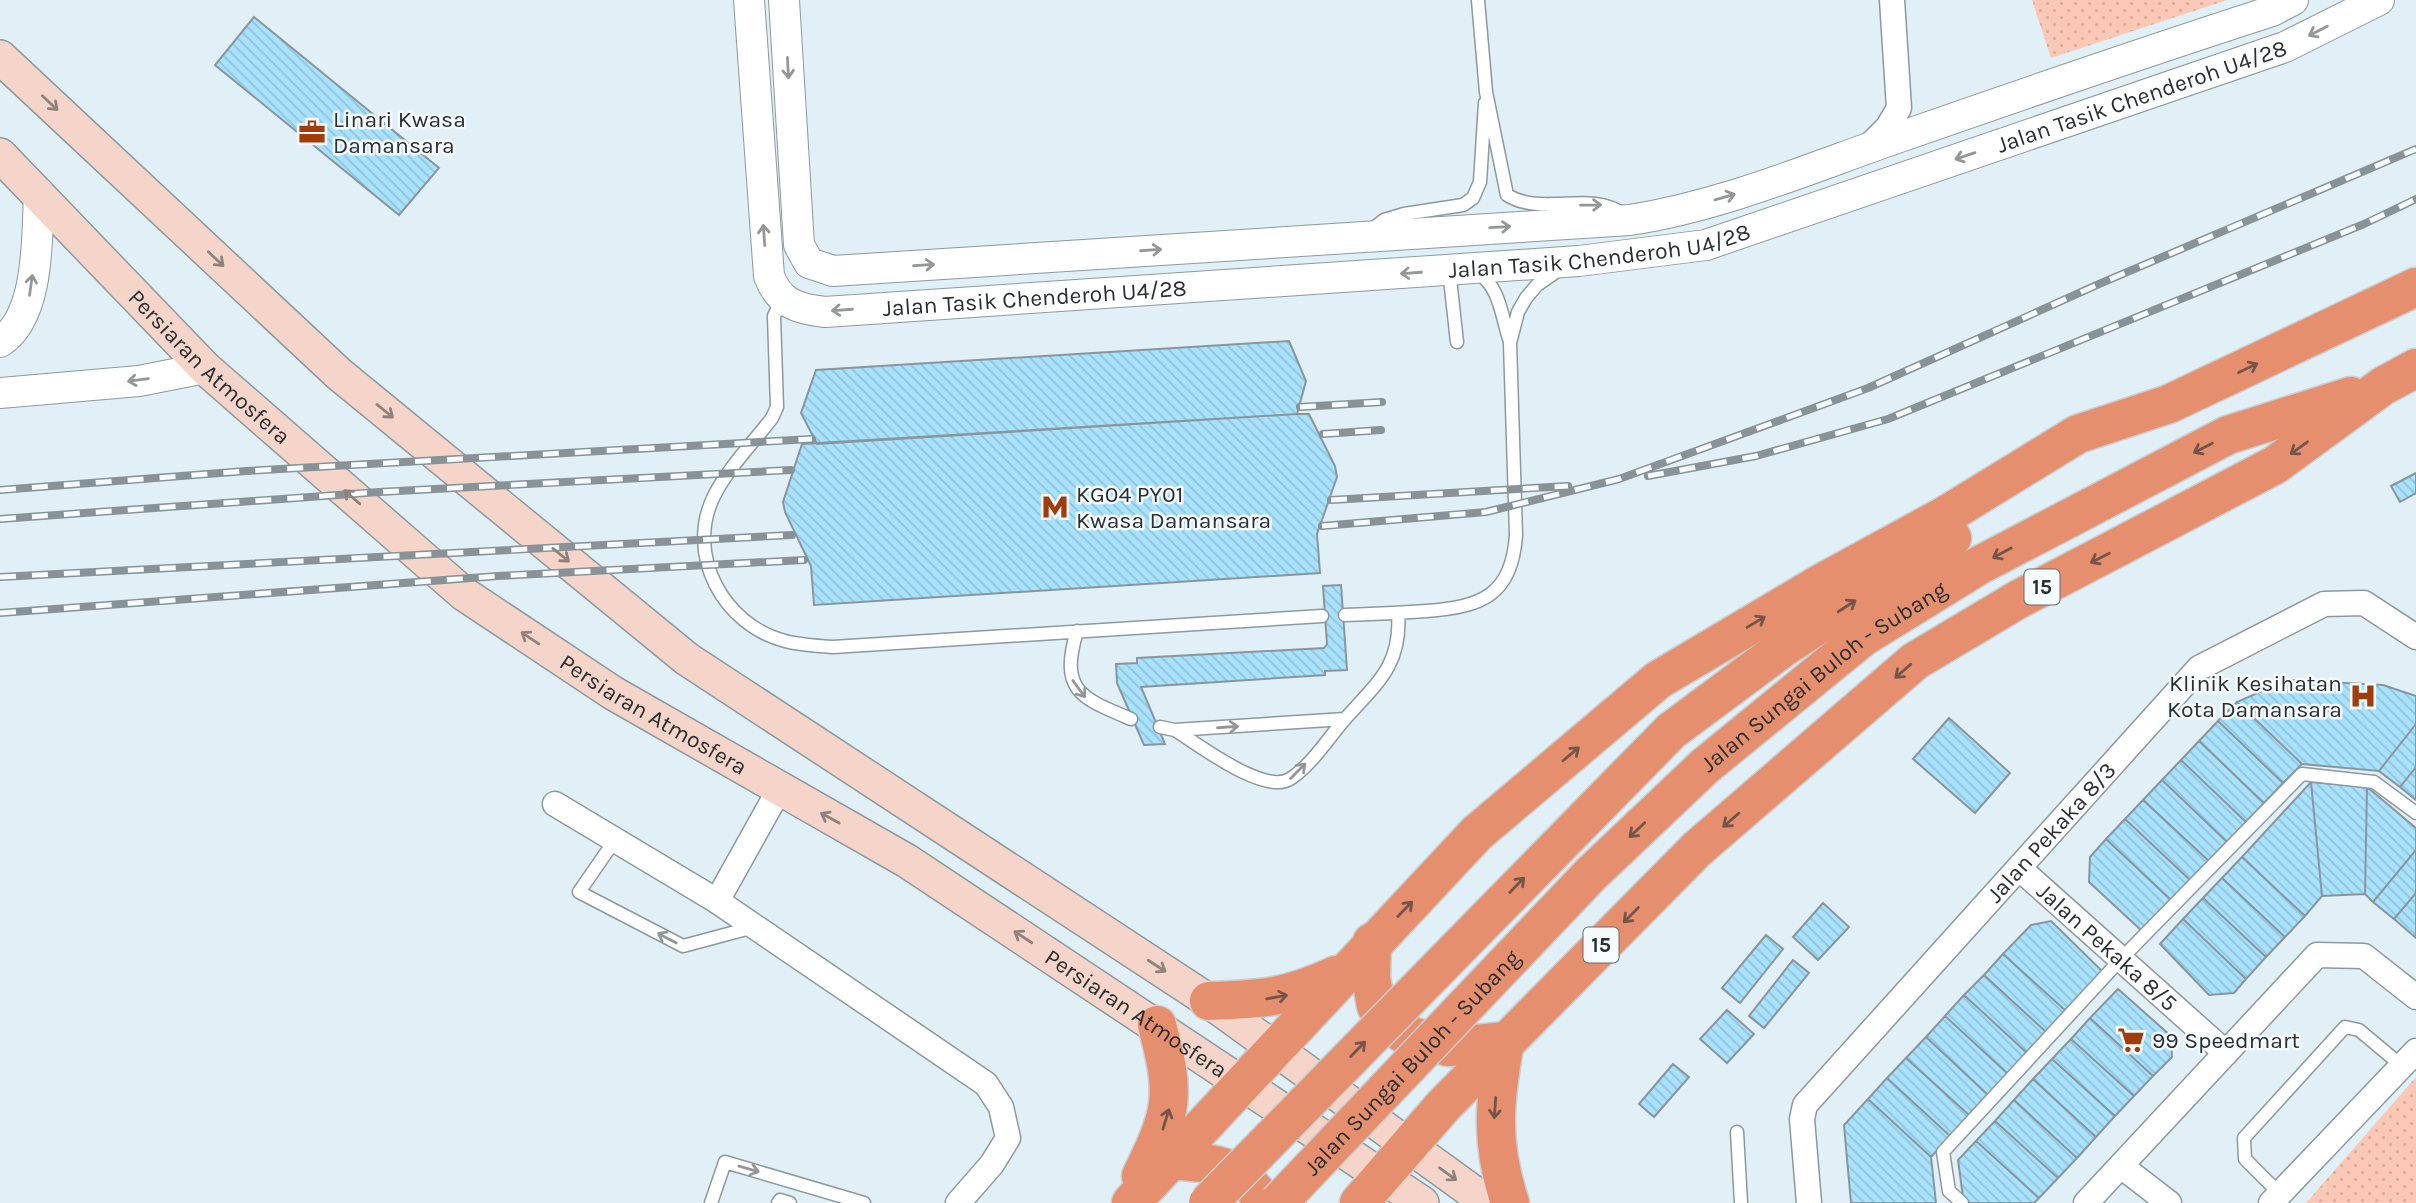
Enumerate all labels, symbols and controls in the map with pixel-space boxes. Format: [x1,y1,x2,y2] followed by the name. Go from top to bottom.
[2308,24,2329,38] one-way arrow
[1993,34,2290,158] street label: Jalan Tasik Chenderoh U4/28
[782,56,795,79] one-way arrow
[41,95,58,112] one-way arrow
[333,106,466,159] place label: Linari Kwasa Damansara
[297,117,327,147] office icon: Linari Kwasa Damansara
[1955,151,1977,163] one-way arrow
[1714,190,1736,203] one-way arrow
[1579,198,1602,211] one-way arrow
[1447,217,1754,283] street label: Jalan Tasik Chenderoh U4/28
[1489,221,1512,234] one-way arrow
[757,224,770,247] one-way arrow
[1139,243,1162,256] one-way arrow
[207,250,224,267] one-way arrow
[912,258,935,271] one-way arrow
[1400,266,1423,279] one-way arrow
[24,274,37,297] one-way arrow
[882,274,1188,322] street label: Jalan Tasik Chenderoh U4/28
[123,284,296,450] street label: Persiaran Atmosfera
[830,304,853,317] one-way arrow
[2237,361,2259,374] one-way arrow
[127,374,149,387] one-way arrow
[375,403,393,419] one-way arrow
[2193,441,2214,455] one-way arrow
[2290,441,2309,455] one-way arrow
[1076,481,1271,534] place label: KG04 PY01 Kwasa Damansara
[343,489,361,505] one-way arrow
[1040,492,1070,522] metro station icon: KG04 PY01 Kwasa Damansara
[1992,547,2012,561] one-way arrow
[551,548,569,563] one-way arrow
[2090,551,2111,565] one-way arrow
[2024,570,2060,604] road number: 15
[1695,575,1952,777] street label: Jalan Sungai Buloh - Subang
[1836,599,1856,613] one-way arrow
[1745,615,1765,629] one-way arrow
[521,631,540,645] one-way arrow
[555,648,752,780] street label: Persiaran Atmosfera
[1895,663,1913,679] one-way arrow
[2167,670,2342,723] place label: Klinik Kesihatan Kota Damansara
[1071,680,1086,699] one-way arrow
[2348,681,2378,711] hospital icon: Klinik Kesihatan Kota Damansara
[1216,720,1239,733] one-way arrow
[1562,746,1580,762] one-way arrow
[1981,756,2121,908] street label: Jalan Pekaka 8/3
[1289,762,1306,779] one-way arrow
[820,811,840,825] one-way arrow
[1722,812,1740,828] one-way arrow
[1629,822,1646,839] one-way arrow
[1508,877,1525,894] one-way arrow
[2032,877,2183,1017] street label: Jalan Pekaka 8/5
[1396,900,1413,917] one-way arrow
[1623,906,1640,923] one-way arrow
[1584,928,1618,962] road number: 15
[657,930,678,944] one-way arrow
[1014,930,1033,945] one-way arrow
[1040,943,1232,1083] street label: Persiaran Atmosfera
[1298,944,1525,1181] street label: Jalan Sungai Buloh - Subang
[1147,959,1166,973] one-way arrow
[1265,990,1288,1003] one-way arrow
[2116,1025,2146,1055] supermarket icon: 99 Speedmart
[2152,1027,2300,1054] place label: 99 Speedmart
[1350,1040,1367,1057] one-way arrow
[1489,1096,1502,1119] one-way arrow
[1160,1108,1173,1130] one-way arrow
[737,1163,760,1176] one-way arrow
[1438,1167,1457,1181] one-way arrow

